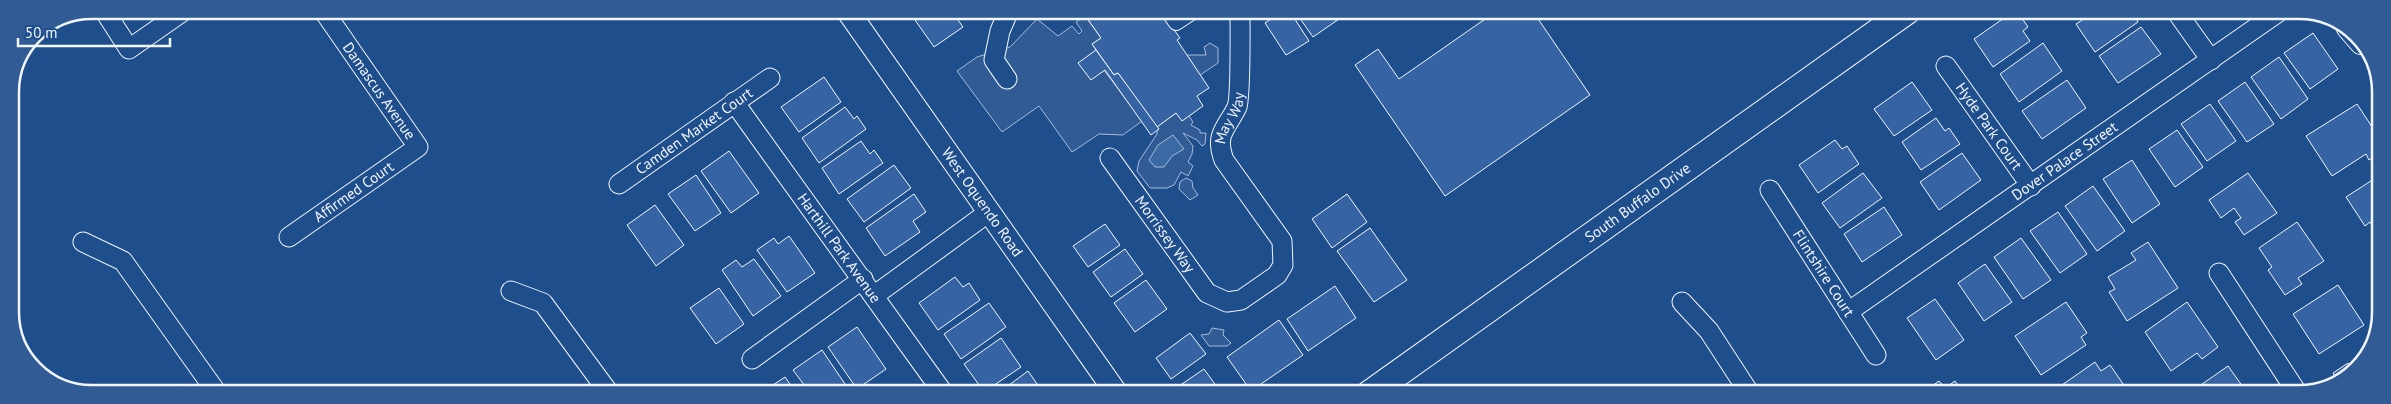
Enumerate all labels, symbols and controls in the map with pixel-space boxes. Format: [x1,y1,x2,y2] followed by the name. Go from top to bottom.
[18,15,170,47] scale bar
[25,23,58,42] text: 50 m
[339,38,420,143] street label: Damascus Avenue
[1952,79,2027,174] street label: Hyde Park Court
[632,83,756,178] street label: Camden Market Court
[1210,91,1248,145] street label: May Way
[2008,117,2121,204] street label: Dover Palace Street
[938,144,1027,260] street label: West Oquendo Road
[310,157,397,226] street label: Affirmed Court
[1581,158,1694,246] street label: South Buffalo Drive
[794,189,885,307] street label: Harthill Park Avenue
[1131,192,1199,276] street label: Morrissey Way
[1789,226,1859,320] street label: Flintshire Court

